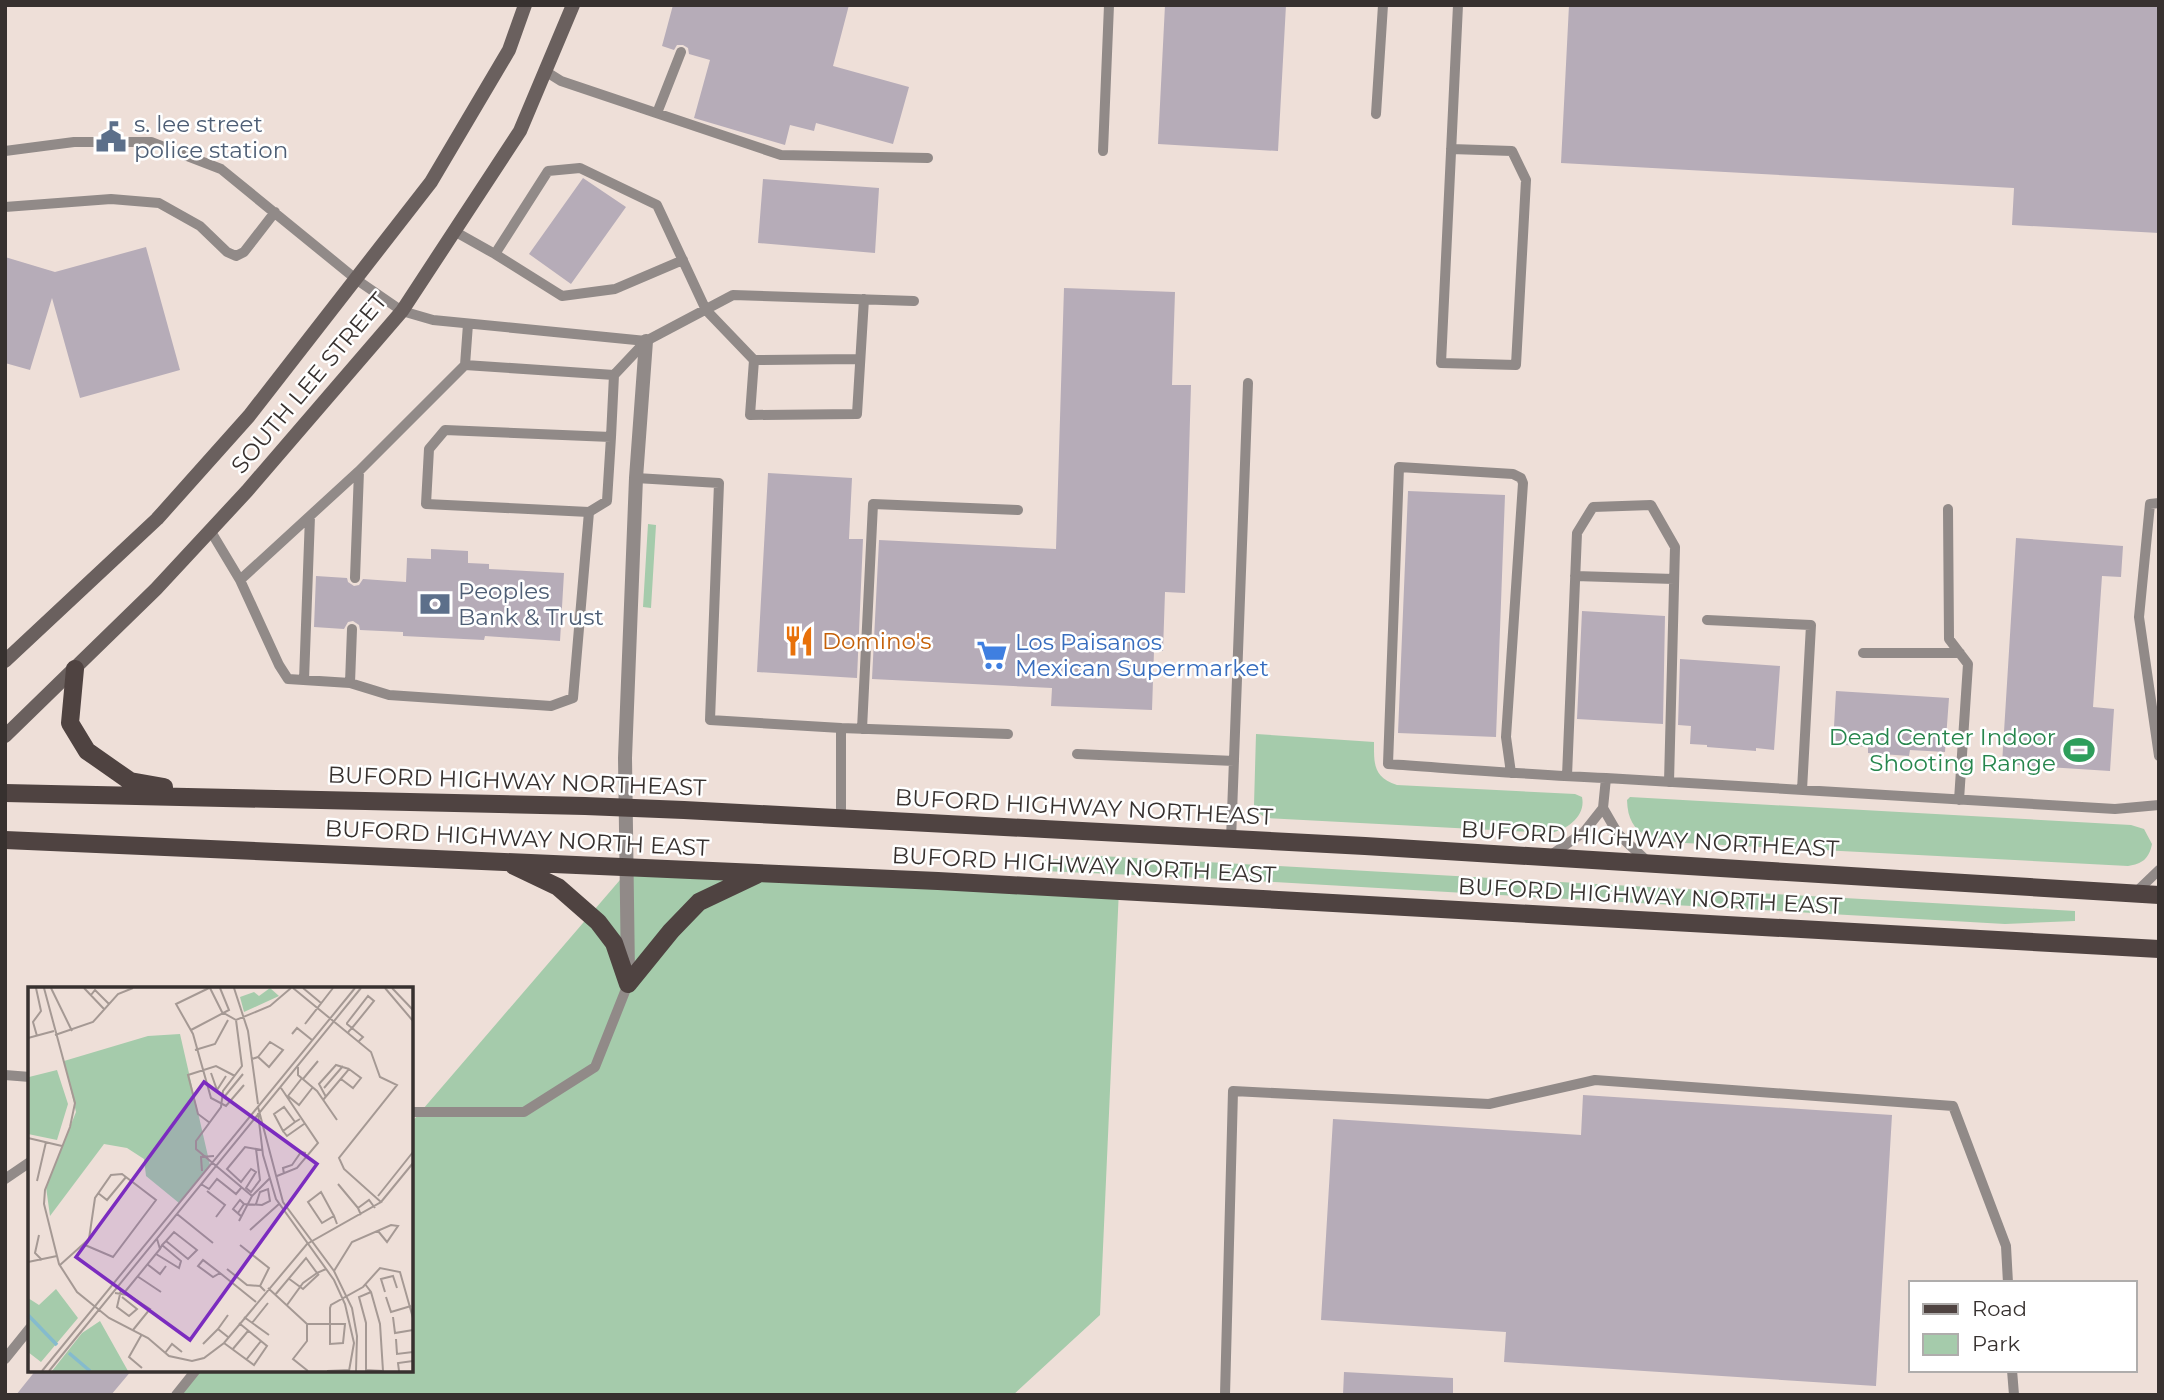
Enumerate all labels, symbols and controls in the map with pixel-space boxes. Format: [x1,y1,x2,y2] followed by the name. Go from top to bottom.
[134,110,288,164] place label: s. lee street police station
[94,120,128,154] public building icon: s. lee street police station
[225,286,393,479] street label: SOUTH LEE STREET
[458,577,604,631] place label: Peoples Bank & Trust
[418,587,452,621] bank icon: Peoples Bank & Trust
[782,624,816,658] restaurant icon: Domino's
[822,627,932,655] place label: Domino's
[1015,628,1269,682] place label: Los Paisanos Mexican Supermarket
[975,638,1009,672] supermarket icon: Los Paisanos Mexican Supermarket
[1829,723,2056,777] place label: Dead Center Indoor Shooting Range
[2062,733,2096,767] sports icon: Dead Center Indoor Shooting Range
[327,760,708,802] street label: BUFORD HIGHWAY NORTHEAST
[894,783,1275,831] street label: BUFORD HIGHWAY NORTHEAST
[324,814,711,862] street label: BUFORD HIGHWAY NORTH EAST
[1460,815,1841,863] street label: BUFORD HIGHWAY NORTHEAST
[891,841,1278,889] street label: BUFORD HIGHWAY NORTH EAST
[1457,872,1844,920] street label: BUFORD HIGHWAY NORTH EAST
[28,987,413,1372] inset map
[1909,1281,2136,1372] legend
[1972,1296,2027,1321] text: Road
[1972,1331,2020,1356] text: Park

